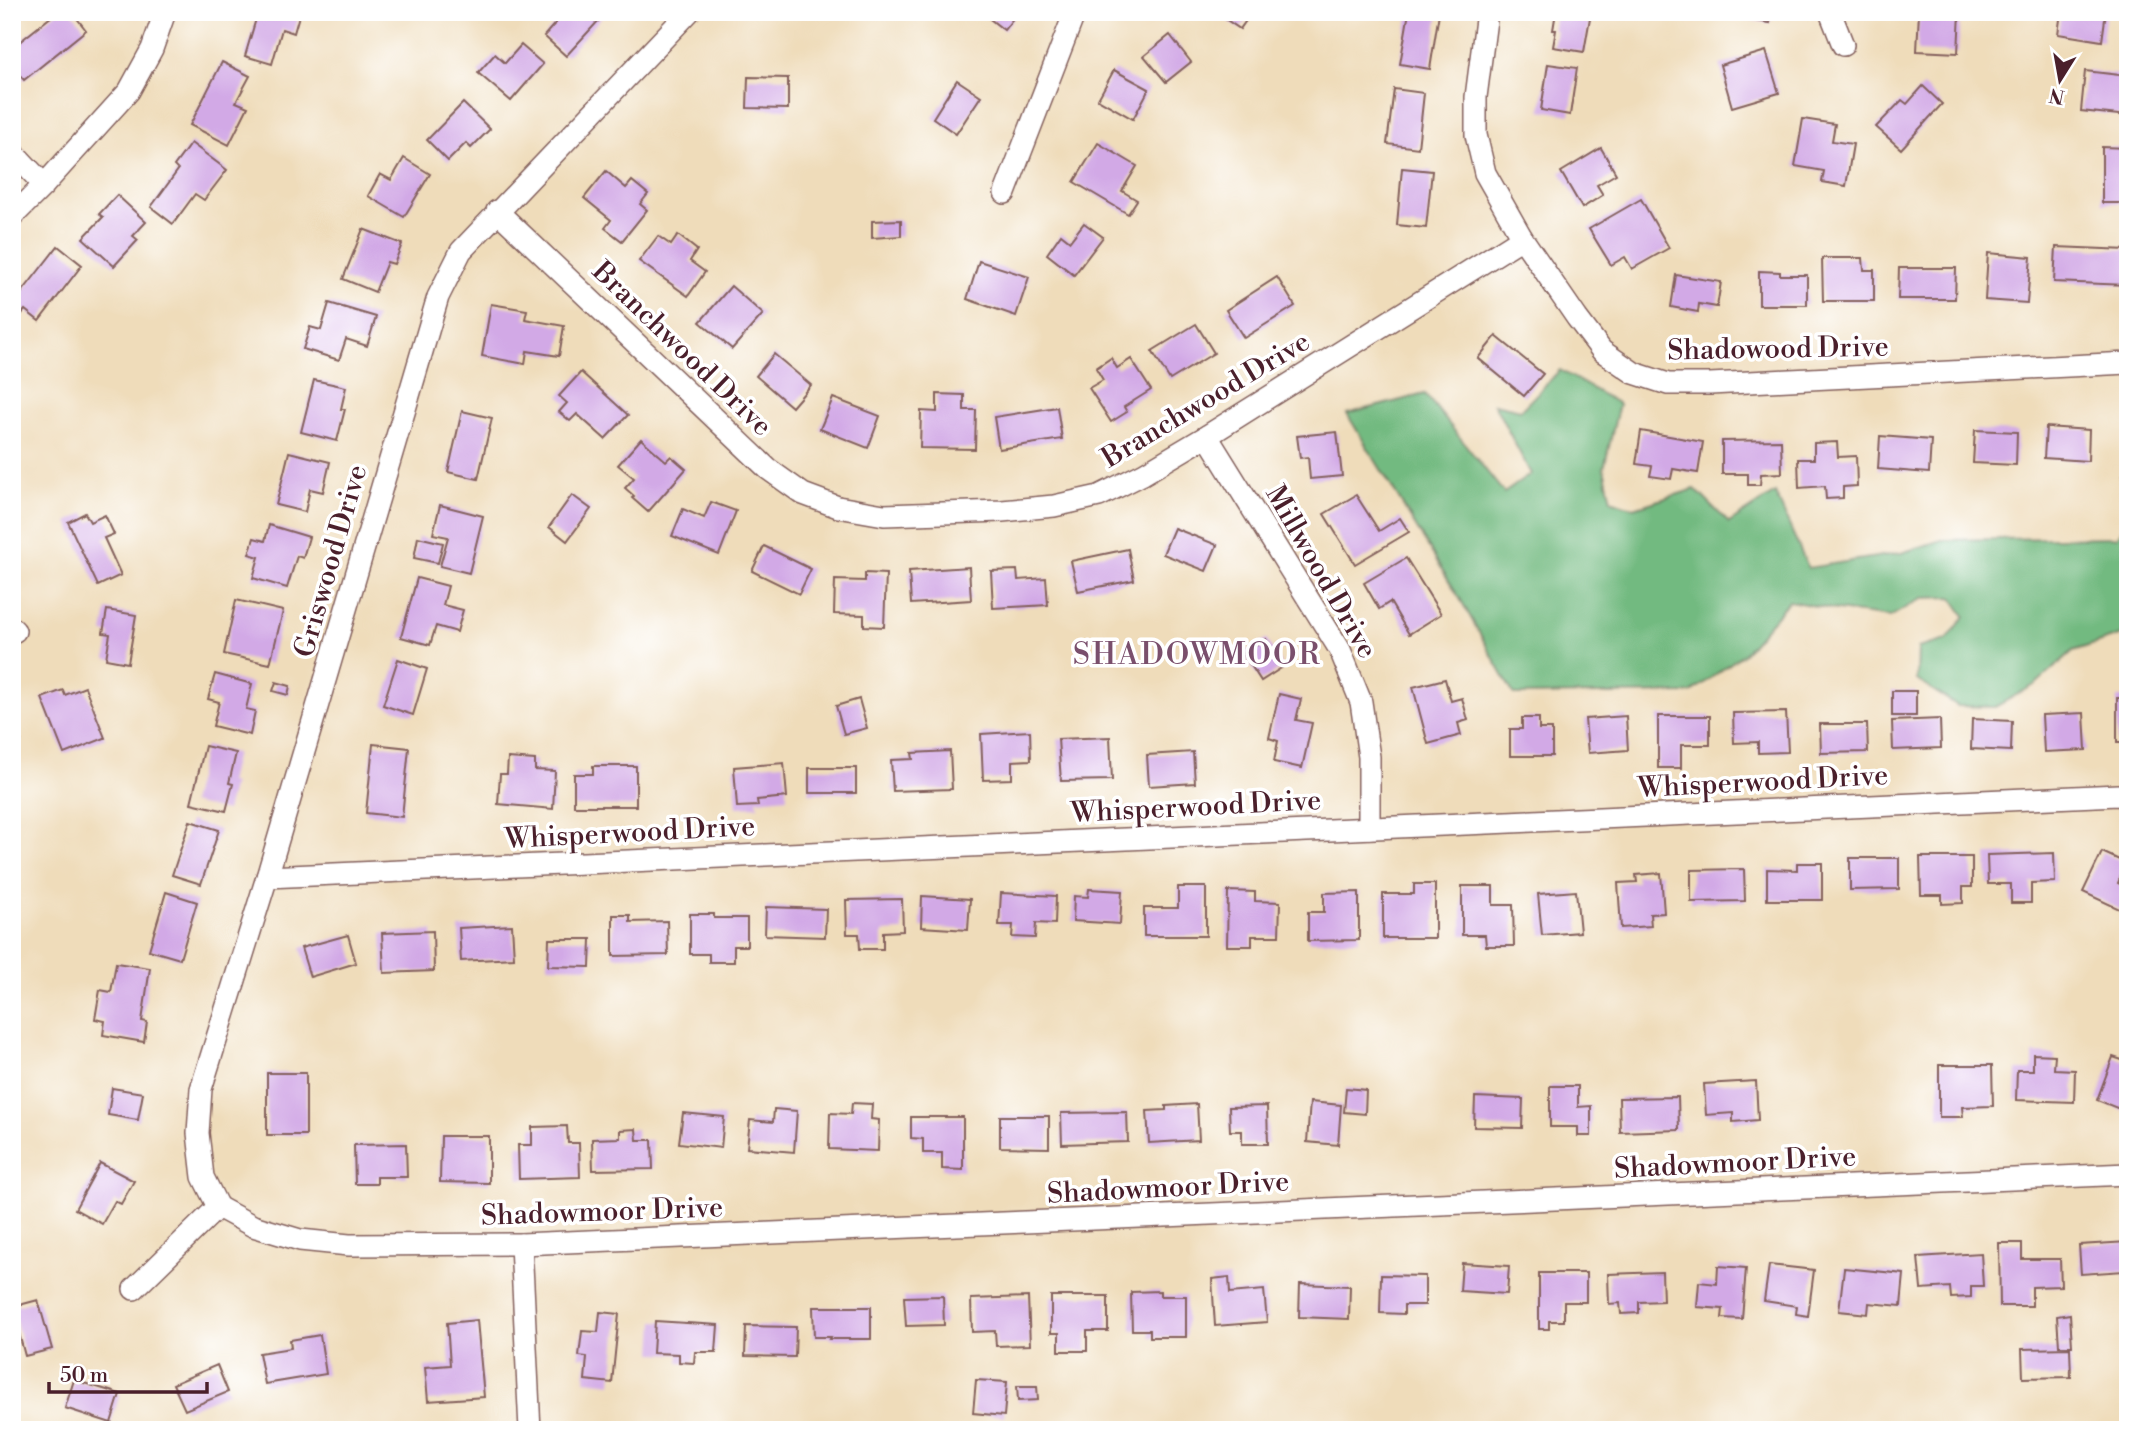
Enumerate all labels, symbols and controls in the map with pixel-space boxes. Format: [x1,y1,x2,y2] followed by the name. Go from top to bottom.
[2024,46,2094,116] north arrow
[2047,82,2067,109] text: N
[584,254,779,444] street label: Branchwood Drive
[1095,324,1316,476] street label: Branchwood Drive
[1667,330,1889,368] street label: Shadowood Drive
[287,461,375,661] street label: Griswood Drive
[1257,479,1385,665] street label: Millwood Drive
[1073,636,1321,674] district label: SHADOWMOOR
[1636,758,1889,806] street label: Whisperwood Drive
[1069,783,1322,831] street label: Whisperwood Drive
[503,809,756,857] street label: Whisperwood Drive
[1613,1139,1857,1187] street label: Shadowmoor Drive
[1046,1164,1290,1212] street label: Shadowmoor Drive
[480,1190,724,1234] street label: Shadowmoor Drive
[49,1351,206,1395] scale bar
[60,1363,108,1389] text: 50 m

